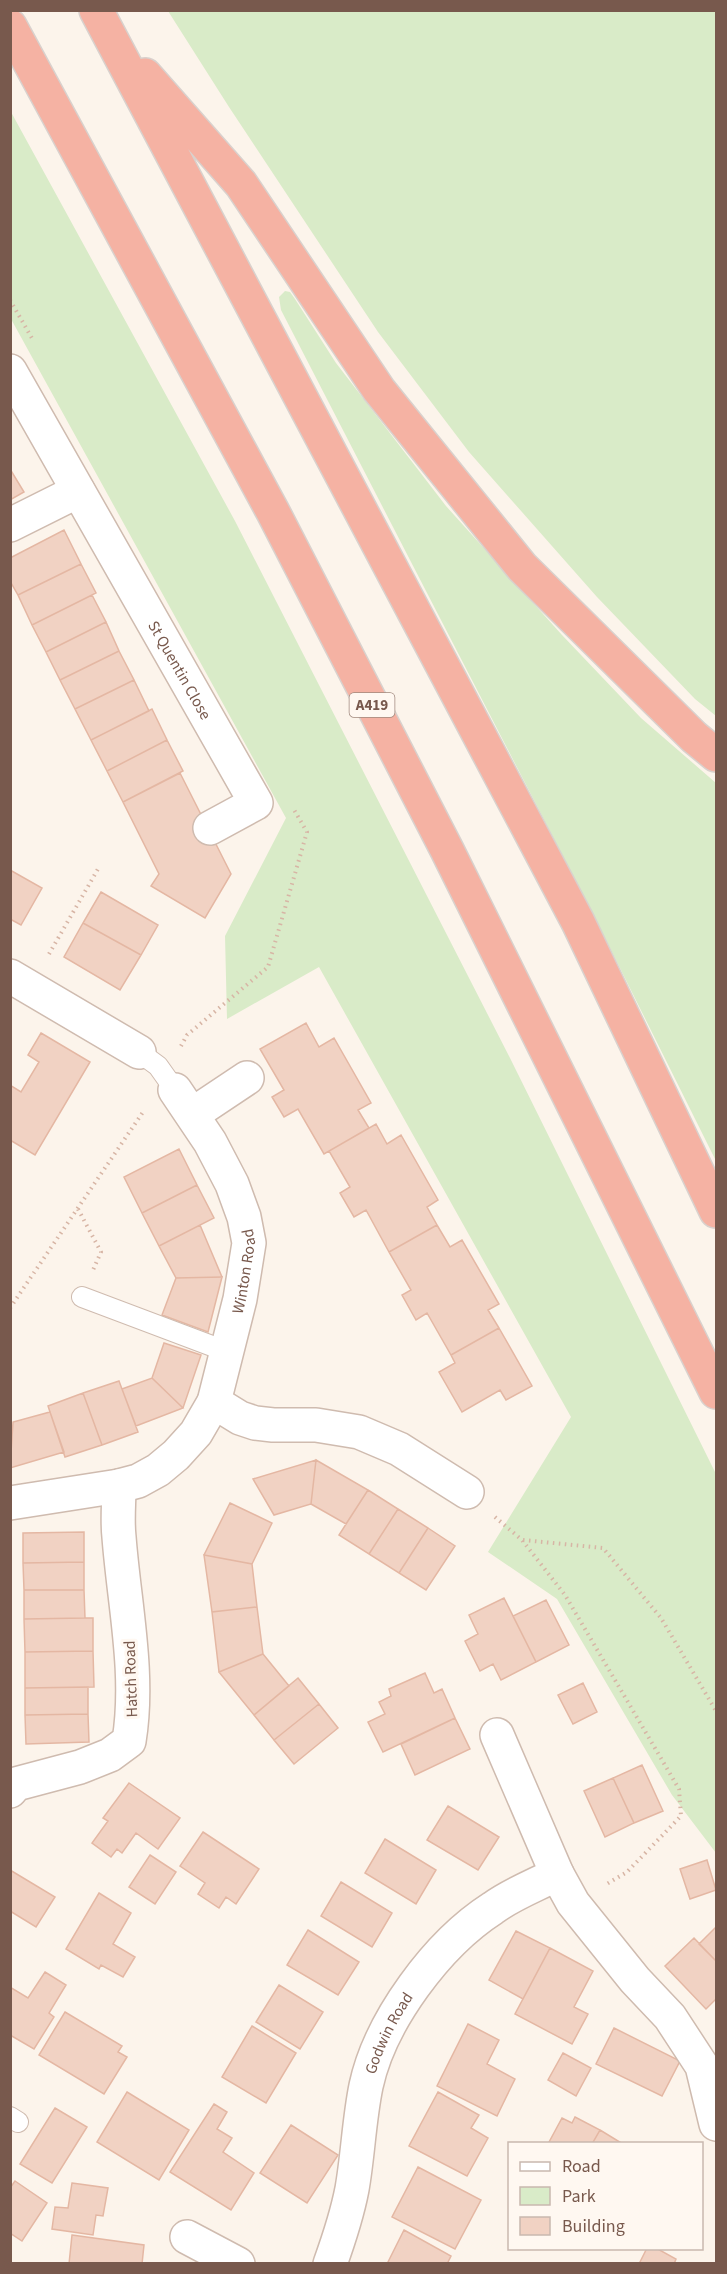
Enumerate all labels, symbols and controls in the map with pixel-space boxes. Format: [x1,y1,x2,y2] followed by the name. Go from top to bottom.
[142,617,216,724] street label: St Quentin Close
[350,693,394,717] road number: A419
[227,1227,261,1316] street label: Winton Road
[119,1640,143,1718] street label: Hatch Road
[360,1988,419,2077] street label: Godwin Road
[508,2142,703,2250] legend
[562,2154,601,2179] text: Road
[562,2184,596,2209] text: Park
[562,2214,625,2239] text: Building

